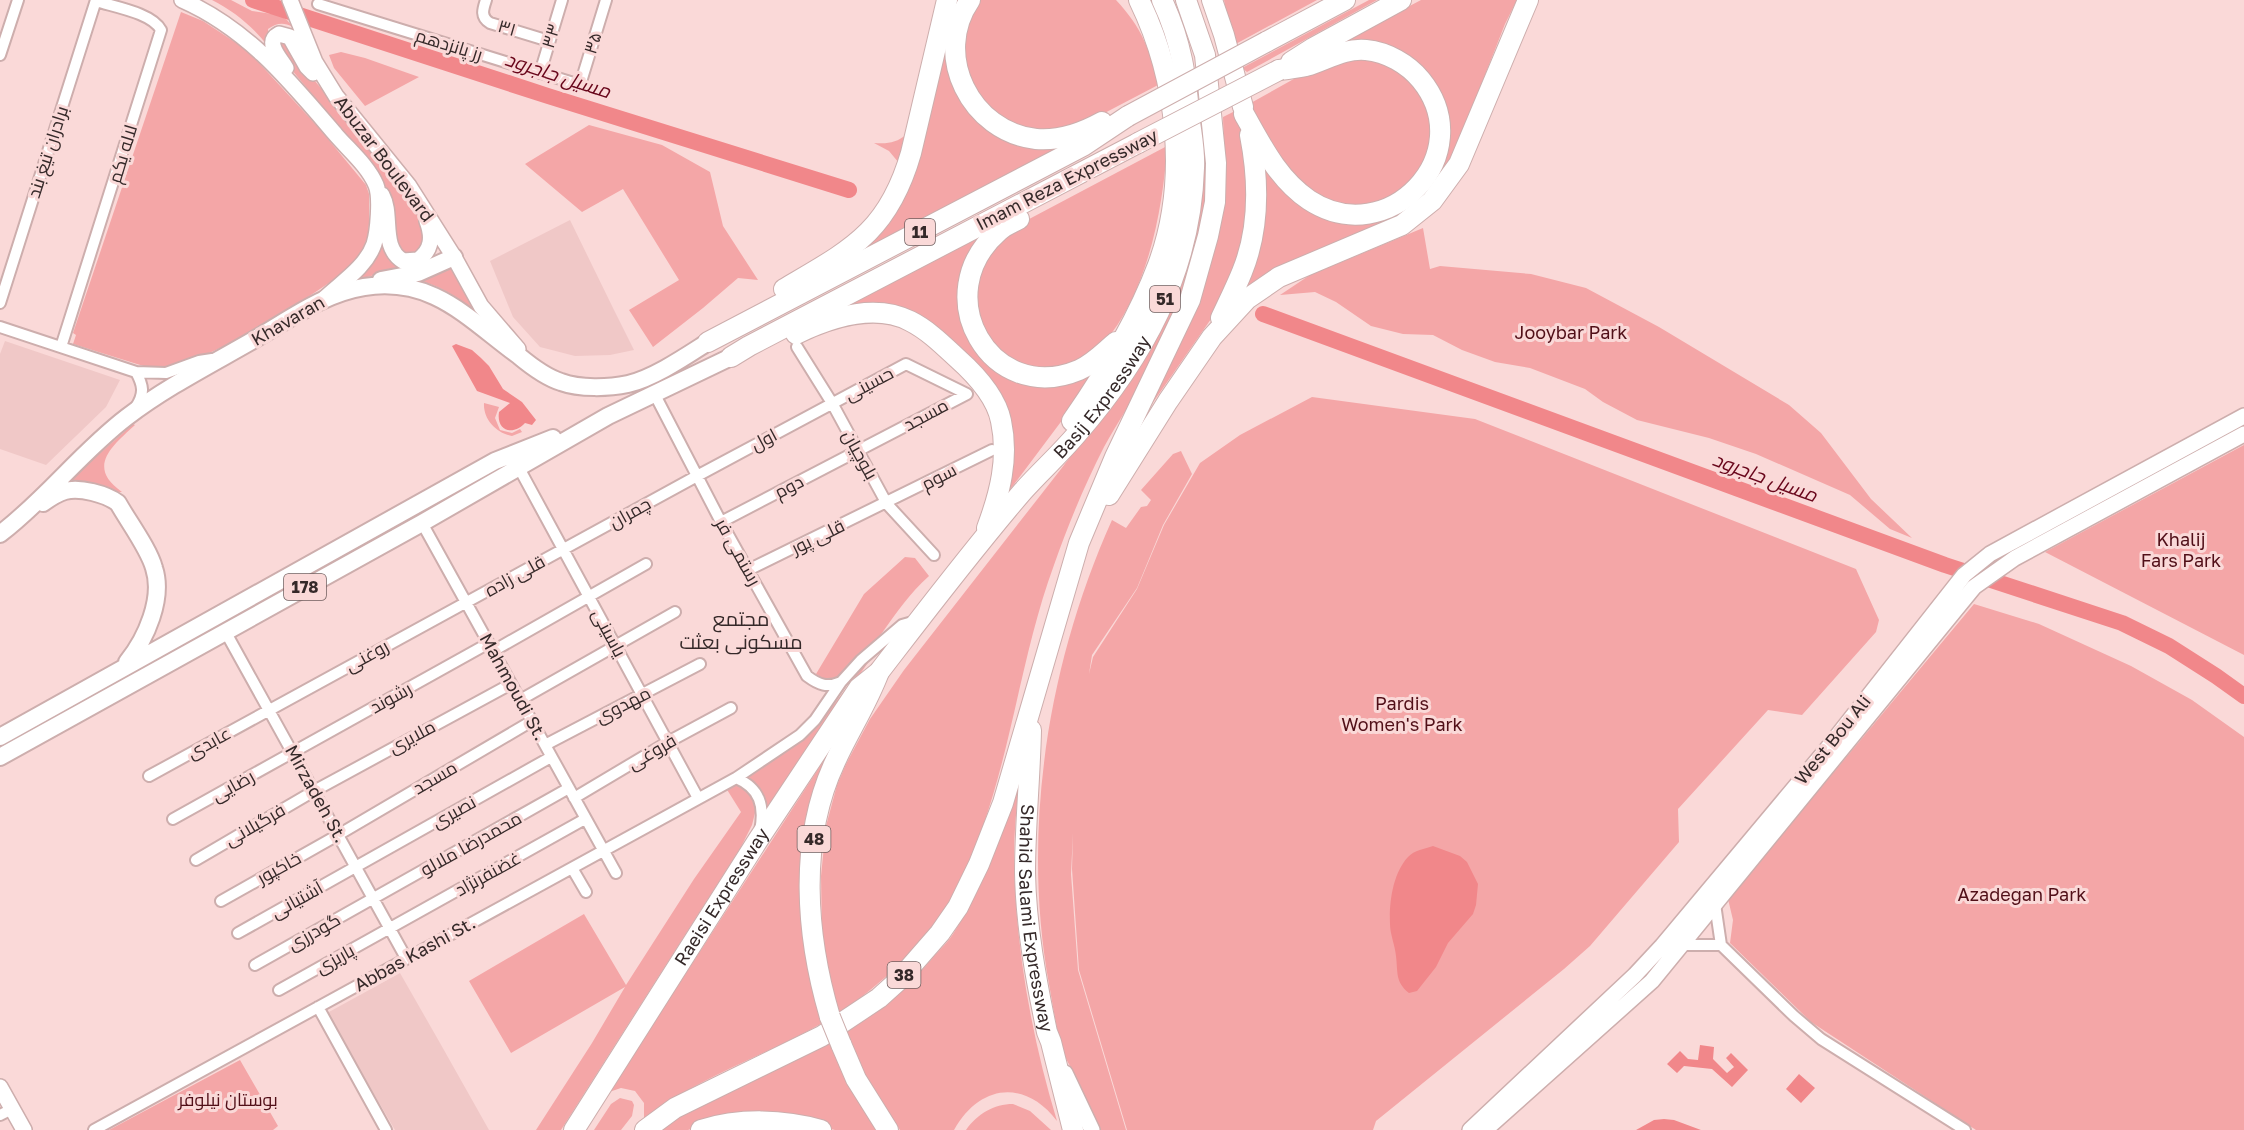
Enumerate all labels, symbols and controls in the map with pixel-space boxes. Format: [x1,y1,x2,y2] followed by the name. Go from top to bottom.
[496,14,519,40] street label: ۳۱
[536,21,564,51] street label: ۳۳
[412,23,486,67] street label: رز پانزدهم
[578,29,606,56] street label: ۳۵
[502,46,615,104] water label: مسیل جاجرود
[330,91,439,226] street label: Abuzar Boulevard
[22,103,74,201] street label: برادران تیغ بند
[103,122,143,186] street label: لاله یکم
[972,124,1161,235] street label: Imam Reza Expressway
[905,219,935,245] road number: 11
[1150,286,1180,312] road number: 51
[247,290,328,350] street label: Khavaran
[1514,321,1628,343] park label: Jooybar Park
[1048,331,1155,463] street label: Basij Expressway
[840,361,897,406] street label: حسینی
[899,393,952,435] street label: مسجد
[747,423,781,456] street label: اول
[837,426,883,484] street label: بلوچیان
[1709,446,1822,507] water label: مسیل جاجرود
[917,458,961,496] street label: سوم
[770,470,808,504] street label: دوم
[605,492,655,534] street label: چمران
[710,513,766,590] street label: رستمی فر
[786,514,849,561] street label: قلی پور
[2141,528,2221,571] park label: Khalij Fars Park
[480,550,549,602] street label: قلی زاده
[284,574,326,600] road number: 178
[587,605,632,661] street label: یاسینی
[679,606,803,655] district label: مجتمع مسکونی بعثت
[475,629,552,744] street label: Mahmoudi St.
[341,634,393,677] street label: روغنی
[366,677,416,718] street label: رشوند
[591,681,654,728] street label: مهدوی
[1789,690,1875,789] street label: West Bou Ali
[1341,692,1463,735] park label: Pardis Women's Park
[384,715,439,758] street label: ملایری
[183,721,235,764] street label: عابدی
[623,728,680,775] street label: فروغی
[281,741,353,846] street label: Mirzadeh St.
[408,756,461,799] street label: مسجد
[207,764,258,807] street label: رضایی
[428,790,480,833] street label: نصیری
[220,798,289,851] street label: فرگیلانی
[1015,804,1059,1034] street label: Shahid Salami Expressway
[416,806,526,881] street label: محمدرضا ملالو
[669,823,773,969] street label: Raeisi Expressway
[798,826,830,852] road number: 48
[252,846,305,889] street label: خاکپور
[451,846,525,901] street label: غضنفرنژاد
[267,876,327,923] street label: آشتیانی
[1958,883,2086,905] park label: Azadegan Park
[283,908,344,955] street label: گودرزی
[350,911,479,995] street label: Abbas Kashi St.
[311,938,359,979] street label: پاریزی
[888,962,920,988] road number: 38
[177,1088,278,1111] park label: بوستان نیلوفر

